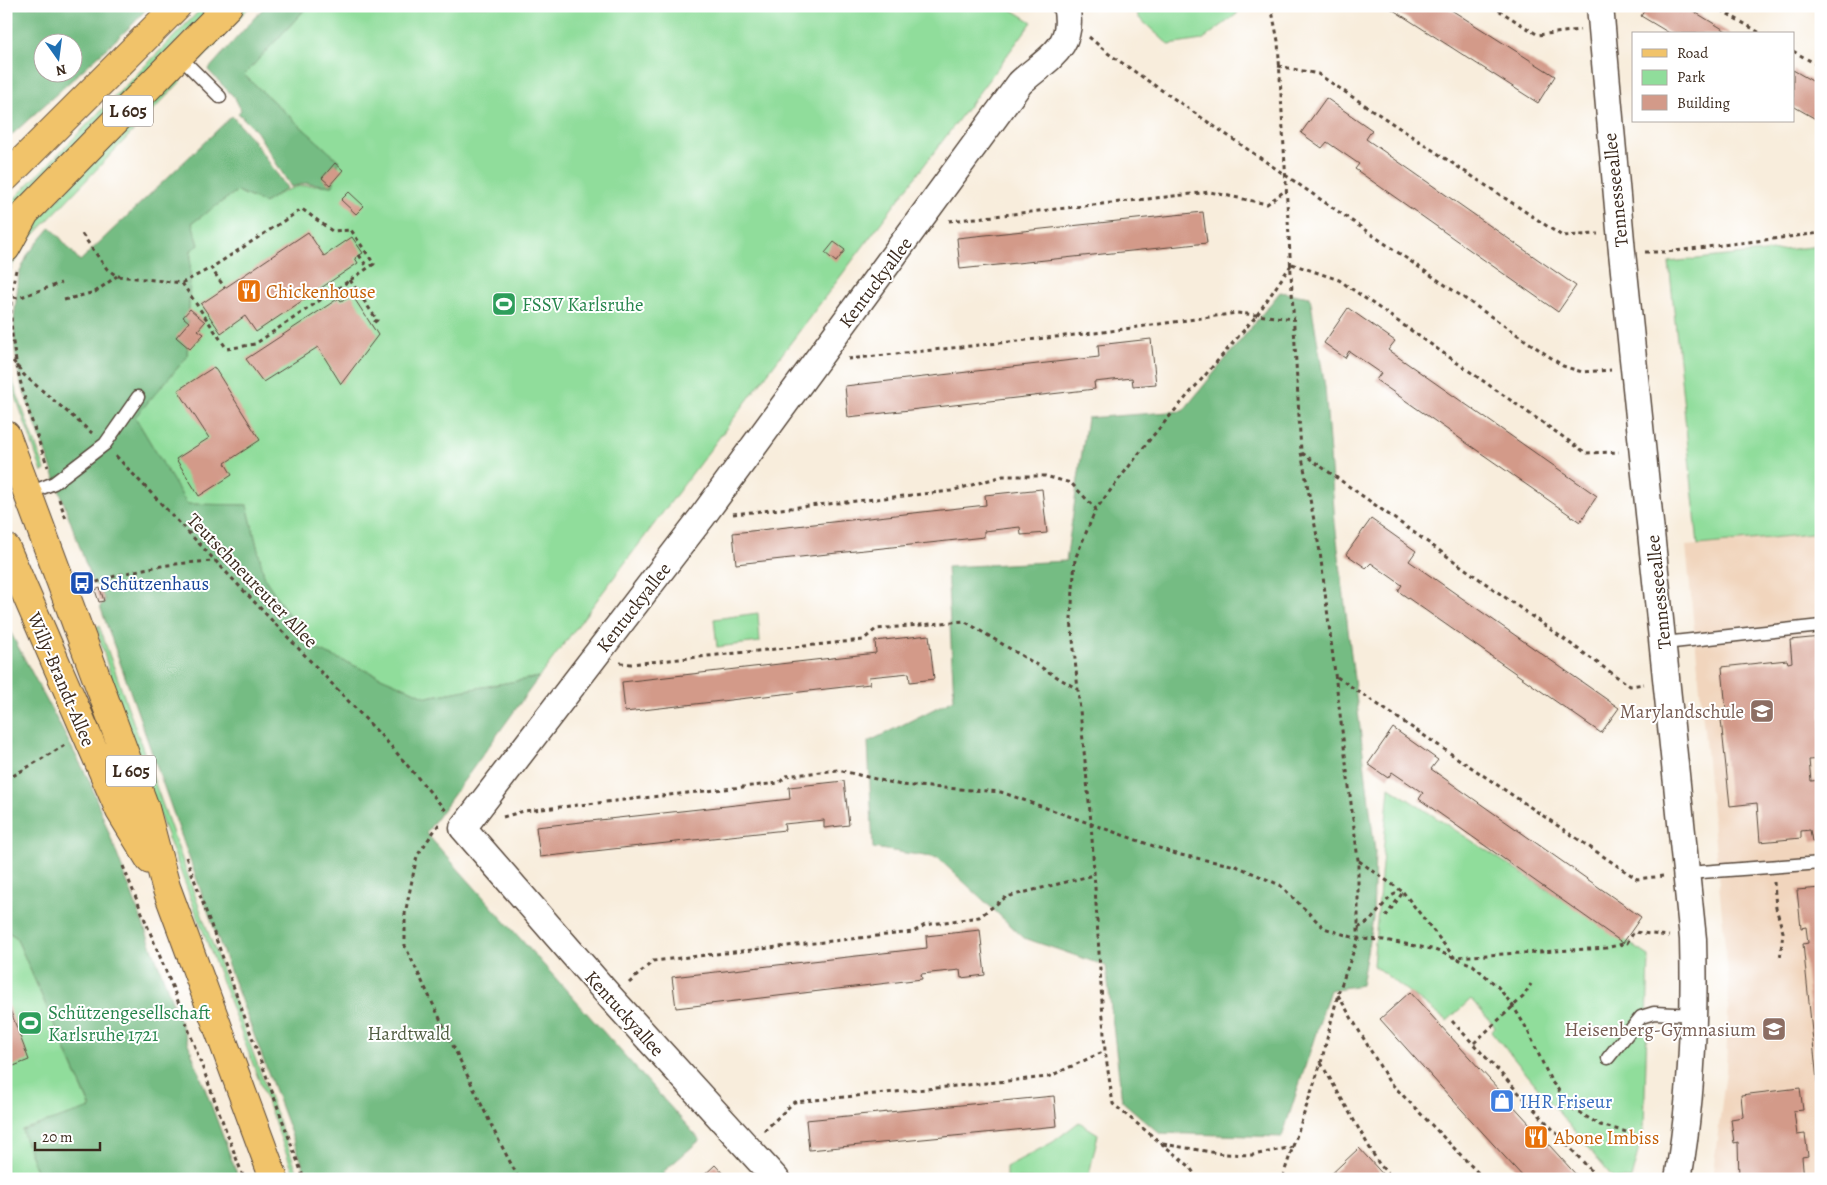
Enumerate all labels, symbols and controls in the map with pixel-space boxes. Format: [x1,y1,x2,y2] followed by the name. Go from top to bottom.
[32,32,82,82] north arrow
[1632,32,1794,122] legend
[1677,43,1709,63] text: Road
[54,60,68,81] text: N
[1677,67,1706,87] text: Park
[1677,93,1730,113] text: Building
[103,95,153,126] road number: L 605
[1597,132,1635,248] street label: Tennesseeallee
[833,232,919,333] street label: Kentuckyallee
[236,278,262,304] restaurant icon: Chickenhouse
[266,279,375,305] place label: Chickenhouse
[491,291,517,317] sports icon: FSSV Karlsruhe
[522,292,644,318] place label: FSSV Karlsruhe
[181,508,323,654] street label: Teutschneureuter Allee
[1640,534,1678,650] street label: Tennesseeallee
[590,557,677,658] street label: Kentuckyallee
[69,570,95,596] bus stop icon: Schützenhaus
[100,571,209,597] place label: Schützenhaus
[21,607,101,750] street label: Willy-Brandt-Allee
[1749,698,1775,724] school or university icon: Marylandschule
[1620,699,1744,725] place label: Marylandschule
[106,756,156,786] road number: L 605
[579,965,670,1062] street label: Kentuckyallee
[48,1000,211,1048] place label: Schützengesellschaft Karlsruhe 1721
[17,1010,43,1036] sports icon: Schützengesellschaft Karlsruhe 1721
[1761,1016,1787,1042] school or university icon: Heisenberg-Gymnasium
[1565,1017,1756,1043] place label: Heisenberg-Gymnasium
[367,1021,451,1047] park label: Hardtwald
[1489,1088,1515,1114] shop icon: IHR Friseur
[1520,1089,1612,1115] place label: IHR Friseur
[35,1120,100,1152] scale bar
[1523,1124,1549,1150] restaurant icon: Abone Imbiss
[1553,1125,1659,1151] place label: Abone Imbiss
[42,1127,73,1147] text: 20 m

